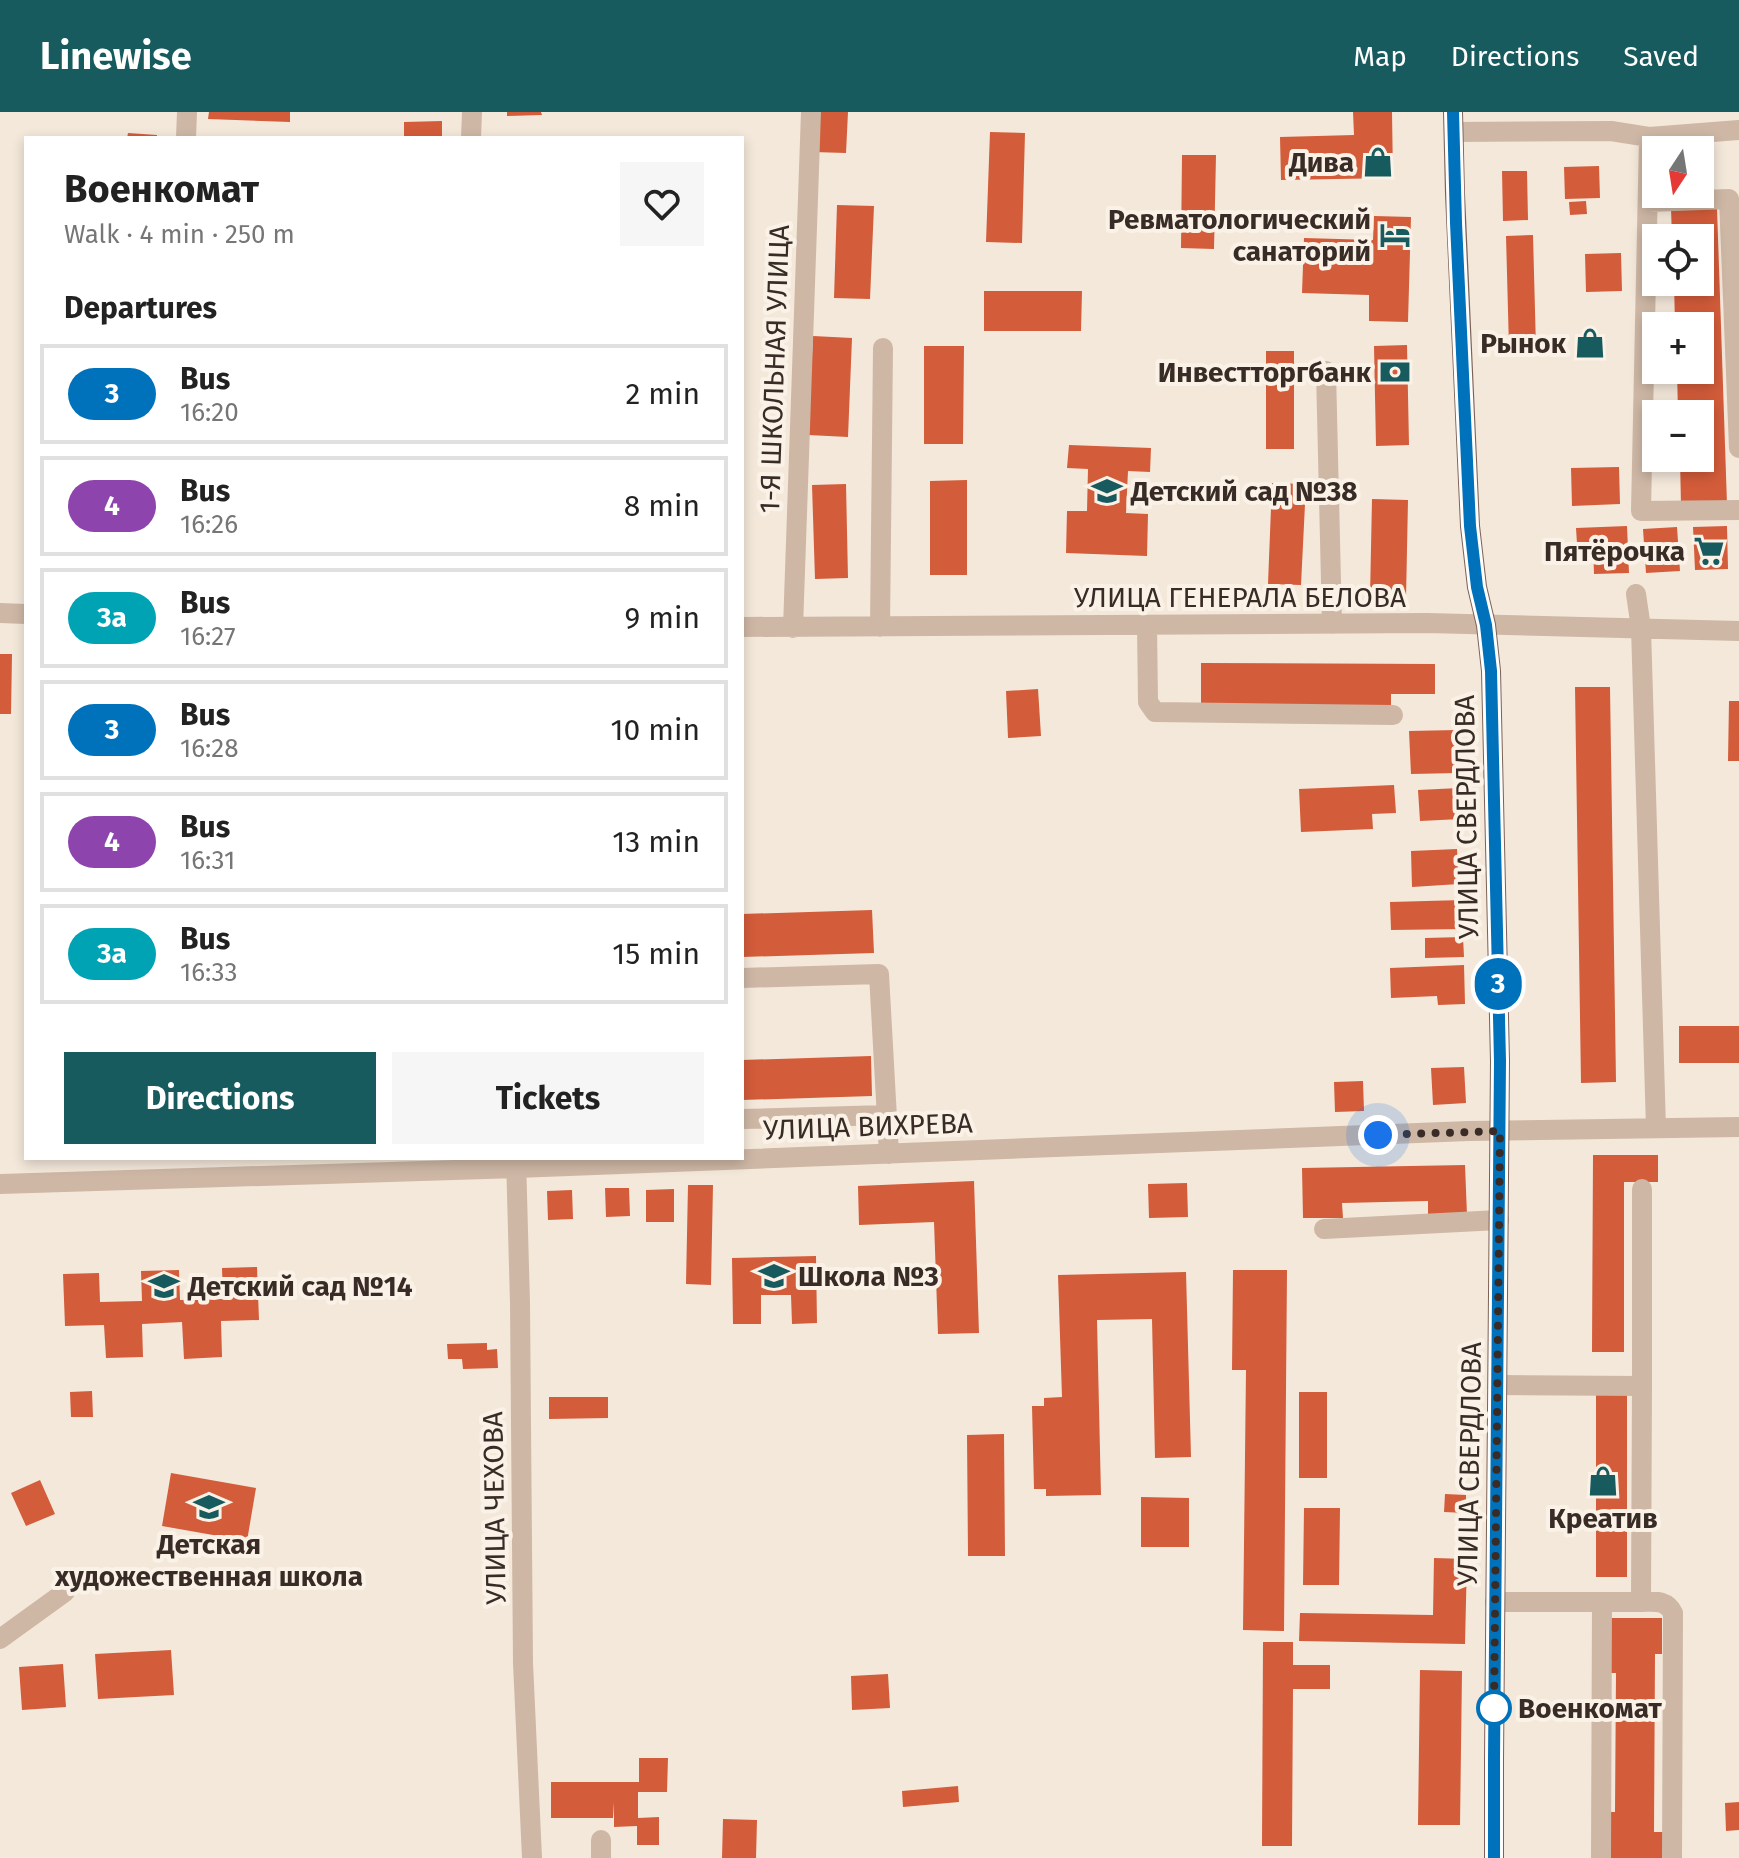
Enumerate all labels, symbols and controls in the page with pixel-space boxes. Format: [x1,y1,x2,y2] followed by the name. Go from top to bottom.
[40,33,192,79] text: Linewise
[1353,40,1407,73] text: Map
[1451,40,1579,73] text: Directions
[1623,40,1699,73] text: Saved
[1642,136,1714,208] north arrow
[1642,136,1714,472] map controls
[1361,145,1395,179] shop icon: Дива
[1288,146,1354,179] place label: Дива
[620,162,704,246] button: heart
[64,166,259,212] text: Военкомат
[1108,203,1371,268] place label: Ревматологический санаторий
[1378,218,1412,252] hotel icon: Ревматологический санаторий
[64,219,295,250] text: Walk · 4 min · 250 m
[753,224,796,514] street label: 1-Я ШКОЛЬНАЯ УЛИЦА
[1642,224,1714,296] button: locate
[64,290,217,326] text: Departures
[1642,312,1714,384] button: +
[1573,326,1607,360] shop icon: Рынок
[1480,327,1567,360] place label: Рынок
[1378,355,1412,389] bank icon: Инвестторгбанк
[1158,356,1372,389] place label: Инвестторгбанк
[180,361,230,397] text: Bus
[625,376,700,412] text: 2 min
[105,377,119,410] text: 3
[180,397,239,428] text: 16:20
[1642,400,1714,472] button: −
[180,473,230,509] text: Bus
[1090,474,1124,508] school or university icon: Детский сад №38
[1130,475,1358,508] place label: Детский сад №38
[624,488,700,524] text: 8 min
[104,489,120,522] text: 4
[180,509,238,540] text: 16:26
[1692,534,1726,568] supermarket icon: Пятёрочка
[1544,535,1685,568] place label: Пятёрочка
[1074,581,1406,614] street label: УЛИЦА ГЕНЕРАЛА БЕЛОВА
[180,585,230,621] text: Bus
[625,600,700,636] text: 9 min
[97,601,127,634] text: 3а
[180,621,236,652] text: 16:27
[1448,694,1485,939] street label: УЛИЦА СВЕРДЛОВА
[180,697,230,733] text: Bus
[611,712,700,748] text: 10 min
[105,713,119,746] text: 3
[180,733,239,764] text: 16:28
[180,809,230,845] text: Bus
[612,824,700,860] text: 13 min
[104,825,120,858] text: 4
[180,845,235,876] text: 16:31
[180,921,230,957] text: Bus
[612,936,700,972] text: 15 min
[97,937,127,970] text: 3а
[180,957,238,988] text: 16:33
[1472,958,1524,1010] line badge: 3
[1491,967,1505,1000] text: 3
[64,1052,376,1144] button: Directions
[392,1052,704,1144] button: Tickets
[763,1106,973,1147] street label: УЛИЦА ВИХРЕВА
[1358,1115,1398,1155] your location
[757,1259,791,1293] school or university icon: Школа №3
[798,1260,939,1293] place label: Школа №3
[147,1269,181,1303] school or university icon: Детский сад №14
[187,1270,413,1303] place label: Детский сад №14
[1451,1342,1488,1587] street label: УЛИЦА СВЕРДЛОВА
[476,1411,513,1605] street label: УЛИЦА ЧЕХОВА
[1586,1464,1620,1498] shop icon: Креатив
[192,1490,226,1524] school or university icon: Детская художественная школа
[1548,1502,1658,1535] place label: Креатив
[54,1528,363,1593] place label: Детская художественная школа
[1477,1691,1511,1725] marker: Военкомат
[1518,1692,1662,1725] place label: Военкомат

